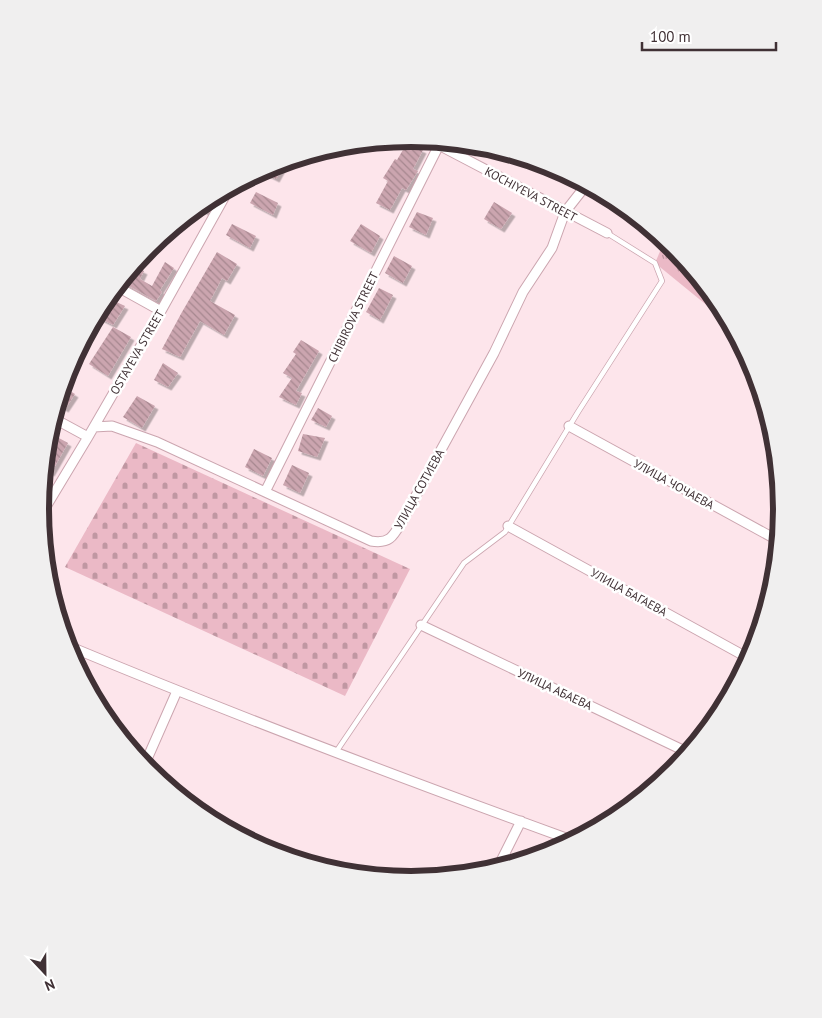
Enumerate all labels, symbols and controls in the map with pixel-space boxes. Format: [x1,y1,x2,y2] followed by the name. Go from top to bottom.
[642,20,776,52] scale bar
[650,27,691,46] text: 100 m
[482,163,580,225] street label: KOCHIYEVA STREET
[325,269,382,365] street label: CHIBIROVA STREET
[107,307,168,397] street label: OSTAYEVA STREET
[391,446,447,532] street label: УЛИЦА СОТИЕВА
[631,456,717,512] street label: УЛИЦА ЧОЧАЕВА
[588,565,670,619] street label: УЛИЦА БАГАЕВА
[515,665,595,713] street label: УЛИЦА АБАЕВА
[20,948,70,998] north arrow
[42,975,58,995] text: N

